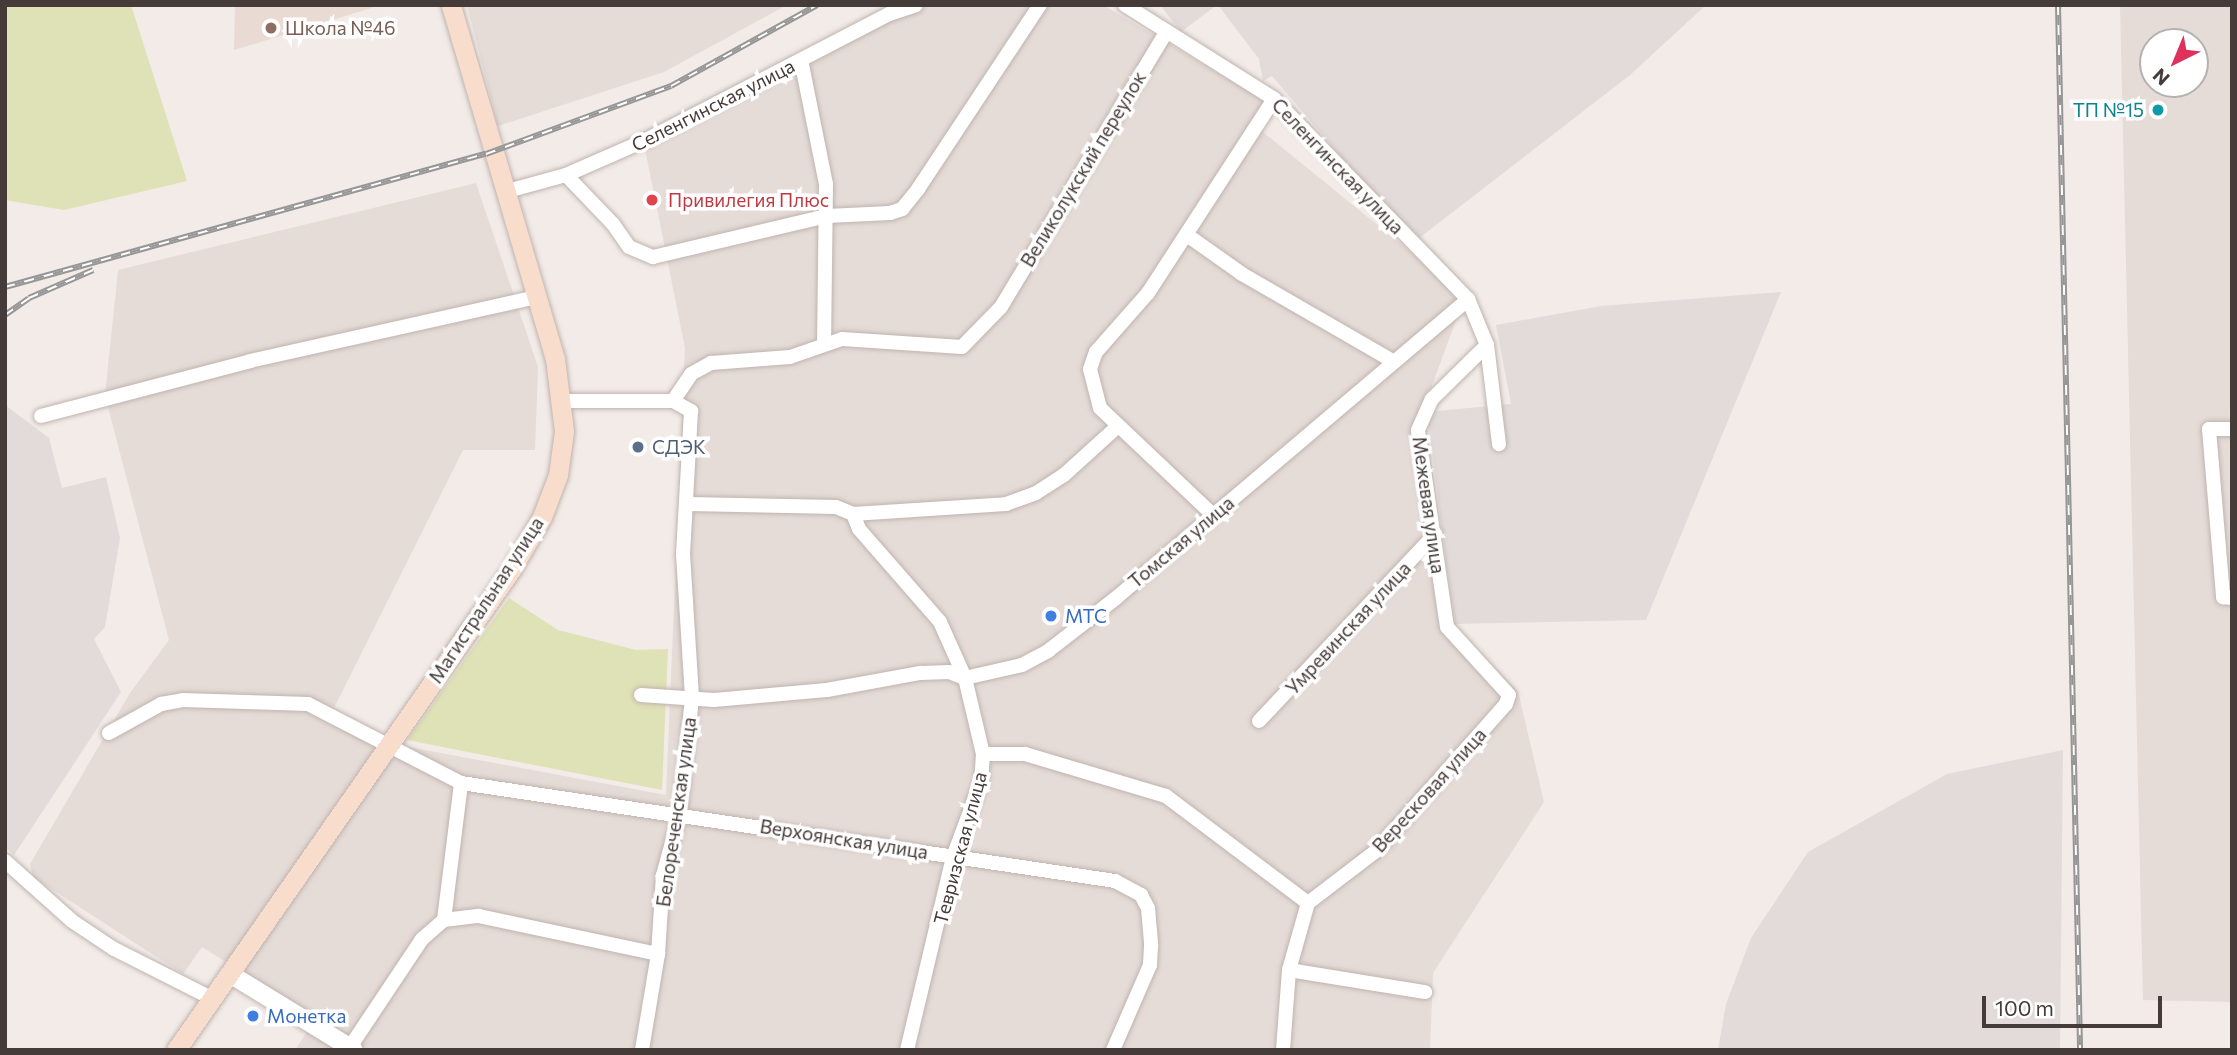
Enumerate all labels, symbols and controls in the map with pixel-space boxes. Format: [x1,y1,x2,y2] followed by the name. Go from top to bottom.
[285,17,395,39] place label: Школа №46
[263,20,279,36] marker: Школа №46
[2139,28,2209,98] north arrow
[628,54,798,156] street label: Селенгинская улица
[2148,64,2174,91] text: N
[1016,67,1150,271] street label: Великолукский переулок
[1267,93,1409,239] street label: Селенгинская улица
[2073,99,2144,121] place label: ТП №15
[2150,102,2166,118] marker: ТП №15
[668,189,829,211] place label: Привилегия Плюс
[642,190,662,210] marker: Привилегия Плюс
[1408,435,1450,575] street label: Межевая улица
[652,436,706,458] place label: СДЭК
[630,439,646,455] marker: СДЭК
[1124,491,1238,593] street label: Томская улица
[424,513,548,687] street label: Магистральная улица
[1281,557,1415,699] street label: Умревинская улица
[1065,605,1107,627] place label: МТС
[1043,608,1059,624] marker: МТС
[651,716,701,908] street label: Белореченская улица
[1367,723,1491,857] street label: Вересковая улица
[929,769,991,927] street label: Тевризская улица
[758,814,930,864] street label: Верхоянская улица
[1985,982,2165,1026] scale bar
[1995,995,2054,1020] text: 100 m
[267,1005,346,1027] place label: Монетка
[245,1008,261,1024] marker: Монетка

